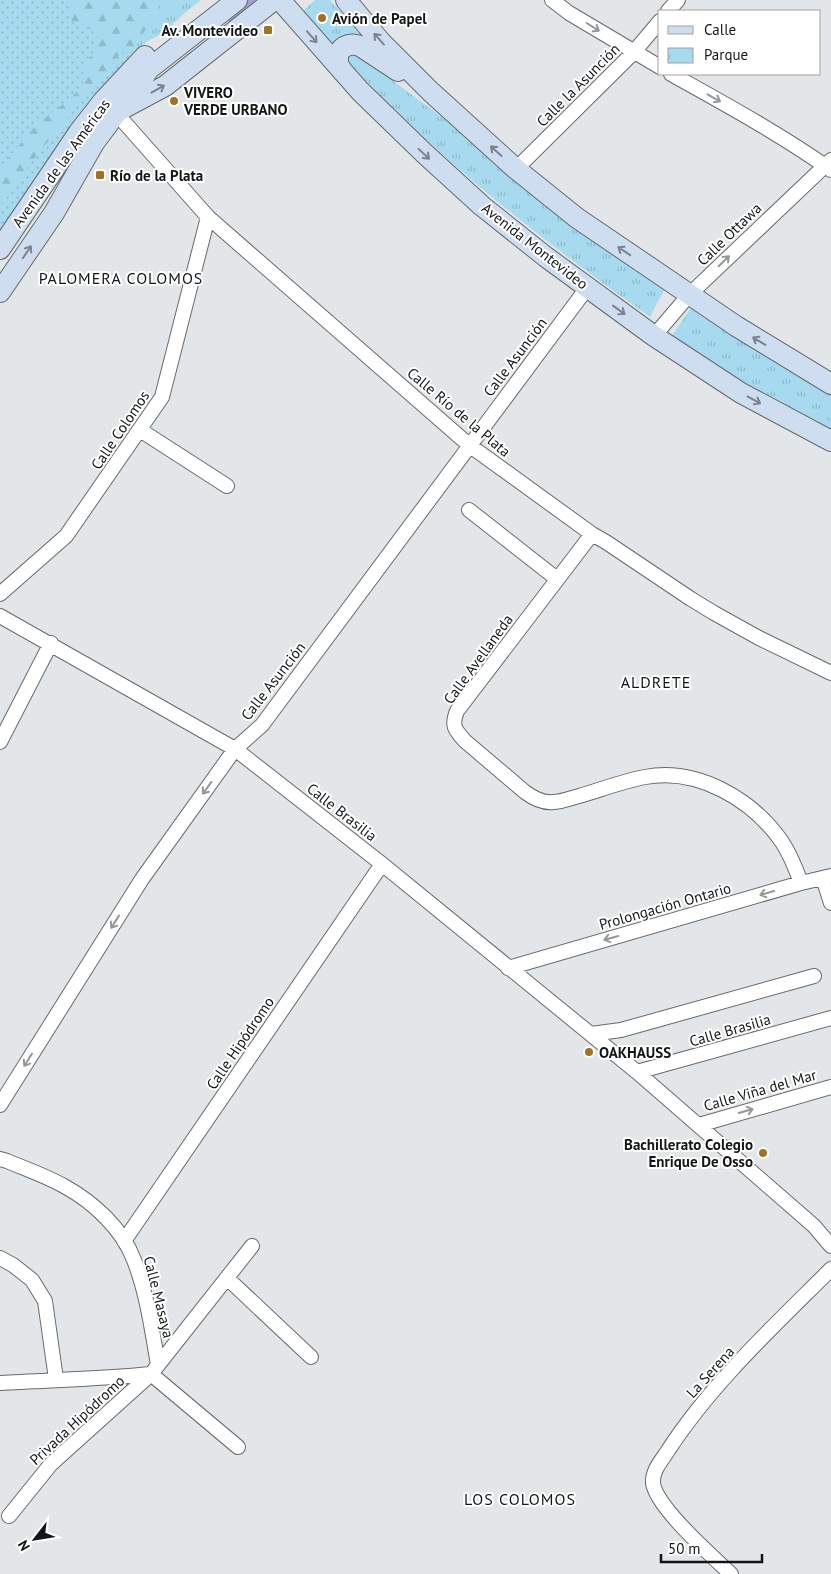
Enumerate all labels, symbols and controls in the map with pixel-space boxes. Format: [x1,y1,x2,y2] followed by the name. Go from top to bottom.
[332,9,427,28] place label: Avión de Papel
[658,10,821,75] legend
[316,12,328,24] marker: Avión de Papel
[704,20,736,39] text: Calle
[162,21,258,40] place label: Av. Montevideo
[585,23,599,33] one-way arrow
[262,24,274,36] marker: Av. Montevideo
[306,30,317,43] one-way arrow
[373,32,384,45] one-way arrow
[532,39,624,131] street label: Calle la Asunción
[704,45,748,64] text: Parque
[183,83,288,119] place label: VIVERO VERDE URBANO
[151,84,165,94] one-way arrow
[706,93,720,103] one-way arrow
[8,95,114,231] street label: Avenida de las Américas
[168,95,180,107] marker: VIVERO VERDE URBANO
[490,145,503,157] one-way arrow
[418,148,431,160] one-way arrow
[110,166,203,185] place label: Río de la Plata
[94,169,106,181] marker: Río de la Plata
[478,199,592,293] street label: Avenida Montevideo
[693,199,765,269] street label: Calle Ottawa
[23,245,33,259] one-way arrow
[617,245,631,256] one-way arrow
[718,255,731,267] one-way arrow
[39,268,203,288] district label: PALOMERA COLOMOS
[612,305,625,316] one-way arrow
[479,314,551,400] street label: Calle Asunción
[753,335,767,345] one-way arrow
[403,363,515,461] street label: Calle Río de la Plata
[87,387,153,473] street label: Calle Colomos
[746,396,761,405] one-way arrow
[439,610,517,708] street label: Calle Avellaneda
[237,638,309,724] street label: Calle Asunción
[621,672,691,692] district label: ALDRETE
[303,779,381,845] street label: Calle Brasilia
[202,781,212,795] one-way arrow
[597,878,733,934] street label: Prolongación Ontario
[759,888,775,898] one-way arrow
[109,914,119,928] one-way arrow
[603,934,619,944] one-way arrow
[202,993,278,1093] street label: Calle Hipódromo
[687,1009,773,1051] street label: Calle Brasilia
[599,1043,671,1062] place label: OAKHAUSS
[583,1046,595,1058] marker: OAKHAUSS
[23,1052,33,1066] one-way arrow
[701,1065,819,1115] street label: Calle Viña del Mar
[737,1106,753,1116] one-way arrow
[624,1135,753,1171] place label: Bachillerato Colegio Enrique De Osso
[757,1147,769,1159] marker: Bachillerato Colegio Enrique De Osso
[140,1254,178,1340] street label: Calle Masaya
[682,1342,738,1402] street label: La Serena
[26,1371,128,1469] street label: Privada Hipódromo
[464,1489,576,1509] district label: LOS COLOMOS
[10,1514,60,1564] north arrow
[661,1532,762,1564] scale bar
[14,1537,34,1554] text: N
[668,1539,701,1558] text: 50 m

